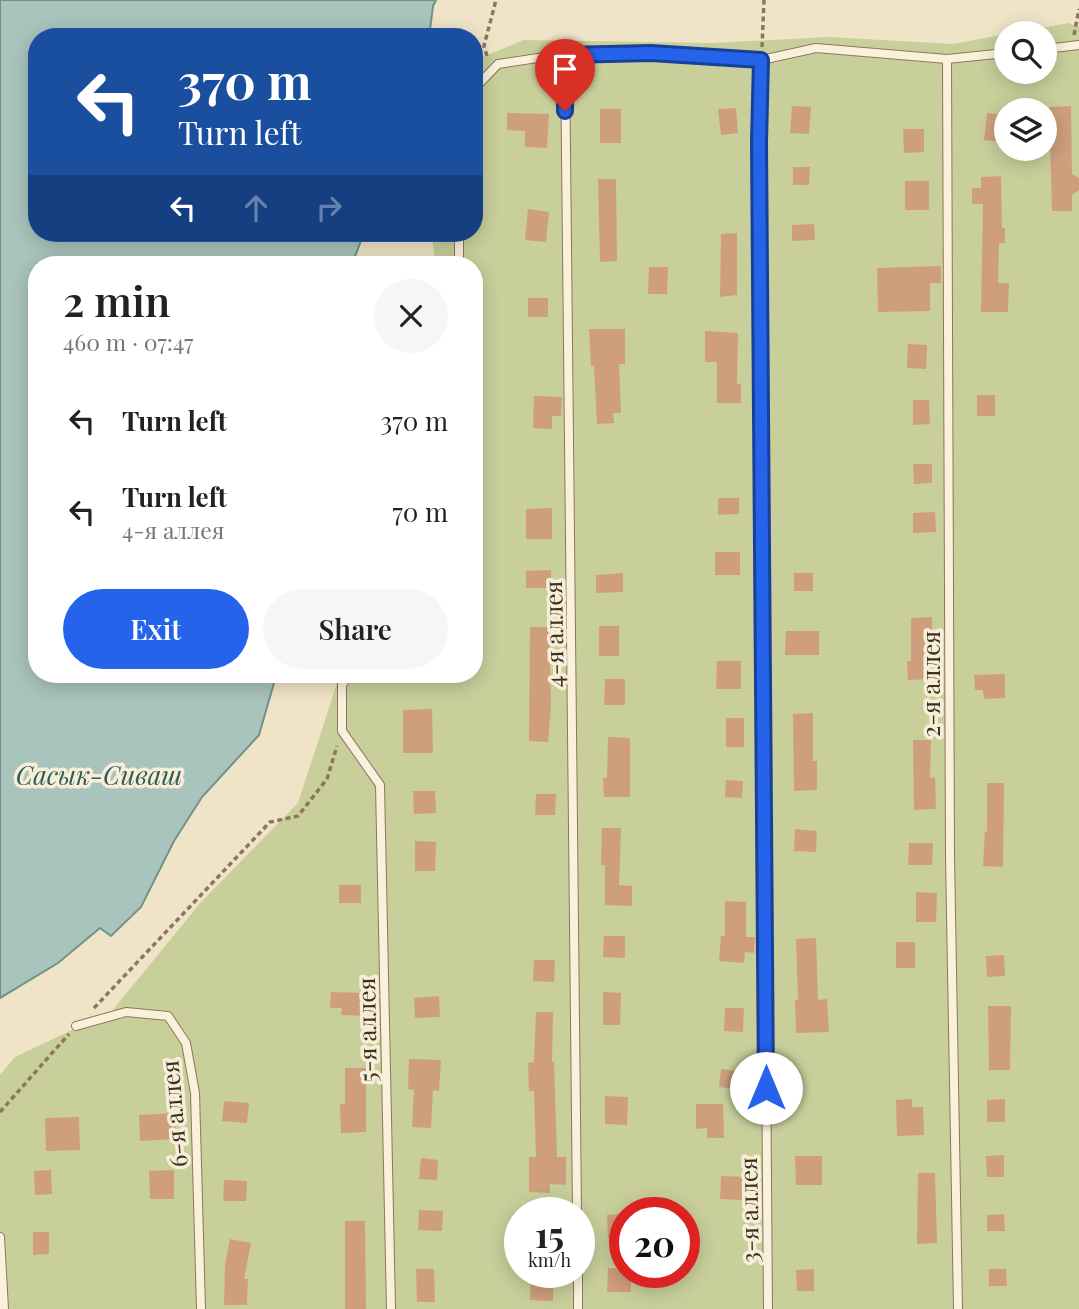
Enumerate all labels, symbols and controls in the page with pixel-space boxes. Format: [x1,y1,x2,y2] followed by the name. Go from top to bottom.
[994,21,1057,161] map controls
[994,21,1057,84] button: search
[535,39,595,111] pin
[178,47,312,112] text: 370 m
[546,50,584,88] icon: arrive
[63,56,154,147] icon: left
[994,98,1057,161] button: layers
[178,110,302,153] text: Turn left
[164,189,202,227] icon: left
[237,189,275,227] icon: ahead
[310,189,348,227] icon: right
[63,272,170,328] text: 2 min
[374,279,448,353] button: close
[63,326,193,357] text: 460 m · 07:47
[63,402,101,440] icon: left
[122,403,227,438] text: Turn left
[381,403,448,438] text: 370 m
[122,479,227,514] text: Turn left
[63,493,101,531] icon: left
[392,494,448,529] text: 70 m
[122,514,224,545] text: 4-я аллея
[536,580,570,688] street label: 4-я аллея
[63,589,249,669] button: Exit
[263,589,448,669] button: Share
[914,631,946,737] street label: 2-я аллея
[16,757,182,792] water label: Сасык-Сиваш
[349,977,383,1083] street label: 5-я аллея
[729,1051,803,1125] position arrow
[152,1059,194,1169] street label: 6-я аллея
[731,1157,765,1263] street label: 3-я аллея
[609,1197,700,1288] speed limit sign: 20
[535,1210,564,1257] text: 15
[528,1248,571,1272] text: km/h

